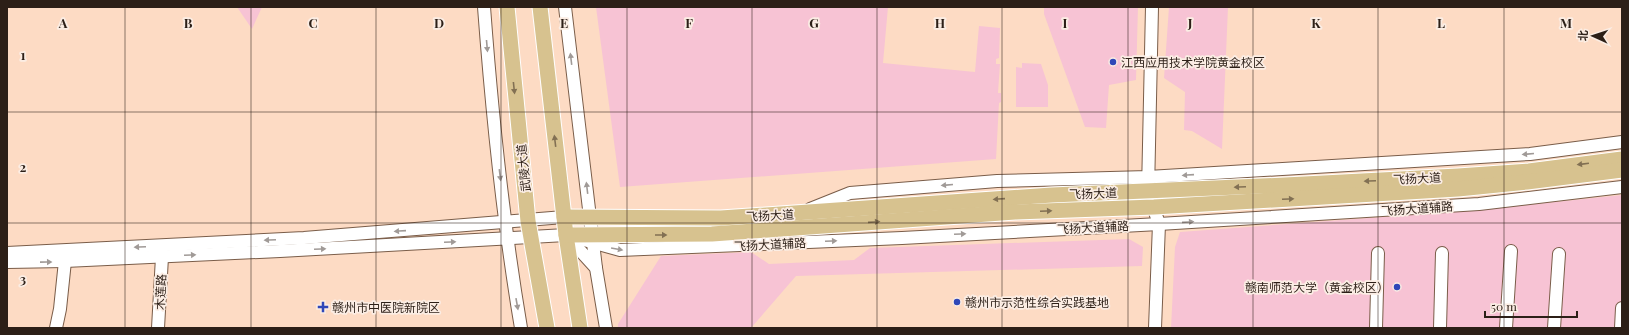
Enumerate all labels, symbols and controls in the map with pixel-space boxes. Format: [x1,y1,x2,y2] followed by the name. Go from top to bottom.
[58,14,68,31] text: A
[184,14,193,31] text: B
[308,14,318,31] text: C
[434,14,444,31] text: D
[560,14,568,31] text: E
[685,14,693,31] text: F
[809,14,819,31] text: G
[935,14,945,31] text: H
[1063,14,1068,31] text: I
[1187,14,1193,31] text: J
[1311,14,1321,31] text: K
[1437,14,1445,31] text: L
[1560,14,1572,31] text: M
[1573,16,1613,56] north arrow
[1575,30,1590,41] text: 北
[483,40,490,52] one-way arrow
[21,46,26,63] text: 1
[568,53,574,65] one-way arrow
[1121,54,1265,70] place label: 江西应用技术学院黄金校区
[1108,57,1118,67] marker: 江西应用技术学院黄金校区
[511,82,518,94] one-way arrow
[552,135,559,147] one-way arrow
[513,143,533,193] street label: 武陵大道
[1522,150,1534,157] one-way arrow
[20,158,27,175] text: 2
[1577,161,1589,167] one-way arrow
[497,169,504,181] one-way arrow
[1393,169,1441,187] street label: 飞扬大道
[1182,171,1194,178] one-way arrow
[1364,177,1376,184] one-way arrow
[584,182,590,194] one-way arrow
[941,182,953,188] one-way arrow
[1069,184,1117,202] street label: 飞扬大道
[1234,184,1246,191] one-way arrow
[993,195,1005,202] one-way arrow
[1282,195,1294,202] one-way arrow
[1381,198,1453,218] street label: 飞扬大道辅路
[746,206,794,224] street label: 飞扬大道
[1040,208,1053,214] one-way arrow
[1057,217,1129,237] street label: 飞扬大道辅路
[868,219,880,226] one-way arrow
[1182,219,1194,226] one-way arrow
[394,227,406,234] one-way arrow
[954,230,966,237] one-way arrow
[655,232,668,238] one-way arrow
[734,234,806,254] street label: 飞扬大道辅路
[263,237,276,243] one-way arrow
[825,238,838,244] one-way arrow
[444,239,456,246] one-way arrow
[134,243,146,250] one-way arrow
[314,246,327,252] one-way arrow
[611,246,623,252] one-way arrow
[184,252,196,259] one-way arrow
[40,259,53,265] one-way arrow
[20,270,26,287] text: 3
[151,274,169,310] street label: 木莲路
[1245,279,1389,295] place label: 赣南师范大学（黄金校区）
[1392,282,1402,292] marker: 赣南师范大学（黄金校区）
[1485,293,1577,319] scale bar
[965,294,1109,310] place label: 赣州市示范性综合实践基地
[952,297,962,307] marker: 赣州市示范性综合实践基地
[514,298,520,310] one-way arrow
[1491,298,1517,314] text: 50 m
[332,299,440,315] place label: 赣州市中医院新院区
[317,301,329,313] marker: 赣州市中医院新院区

